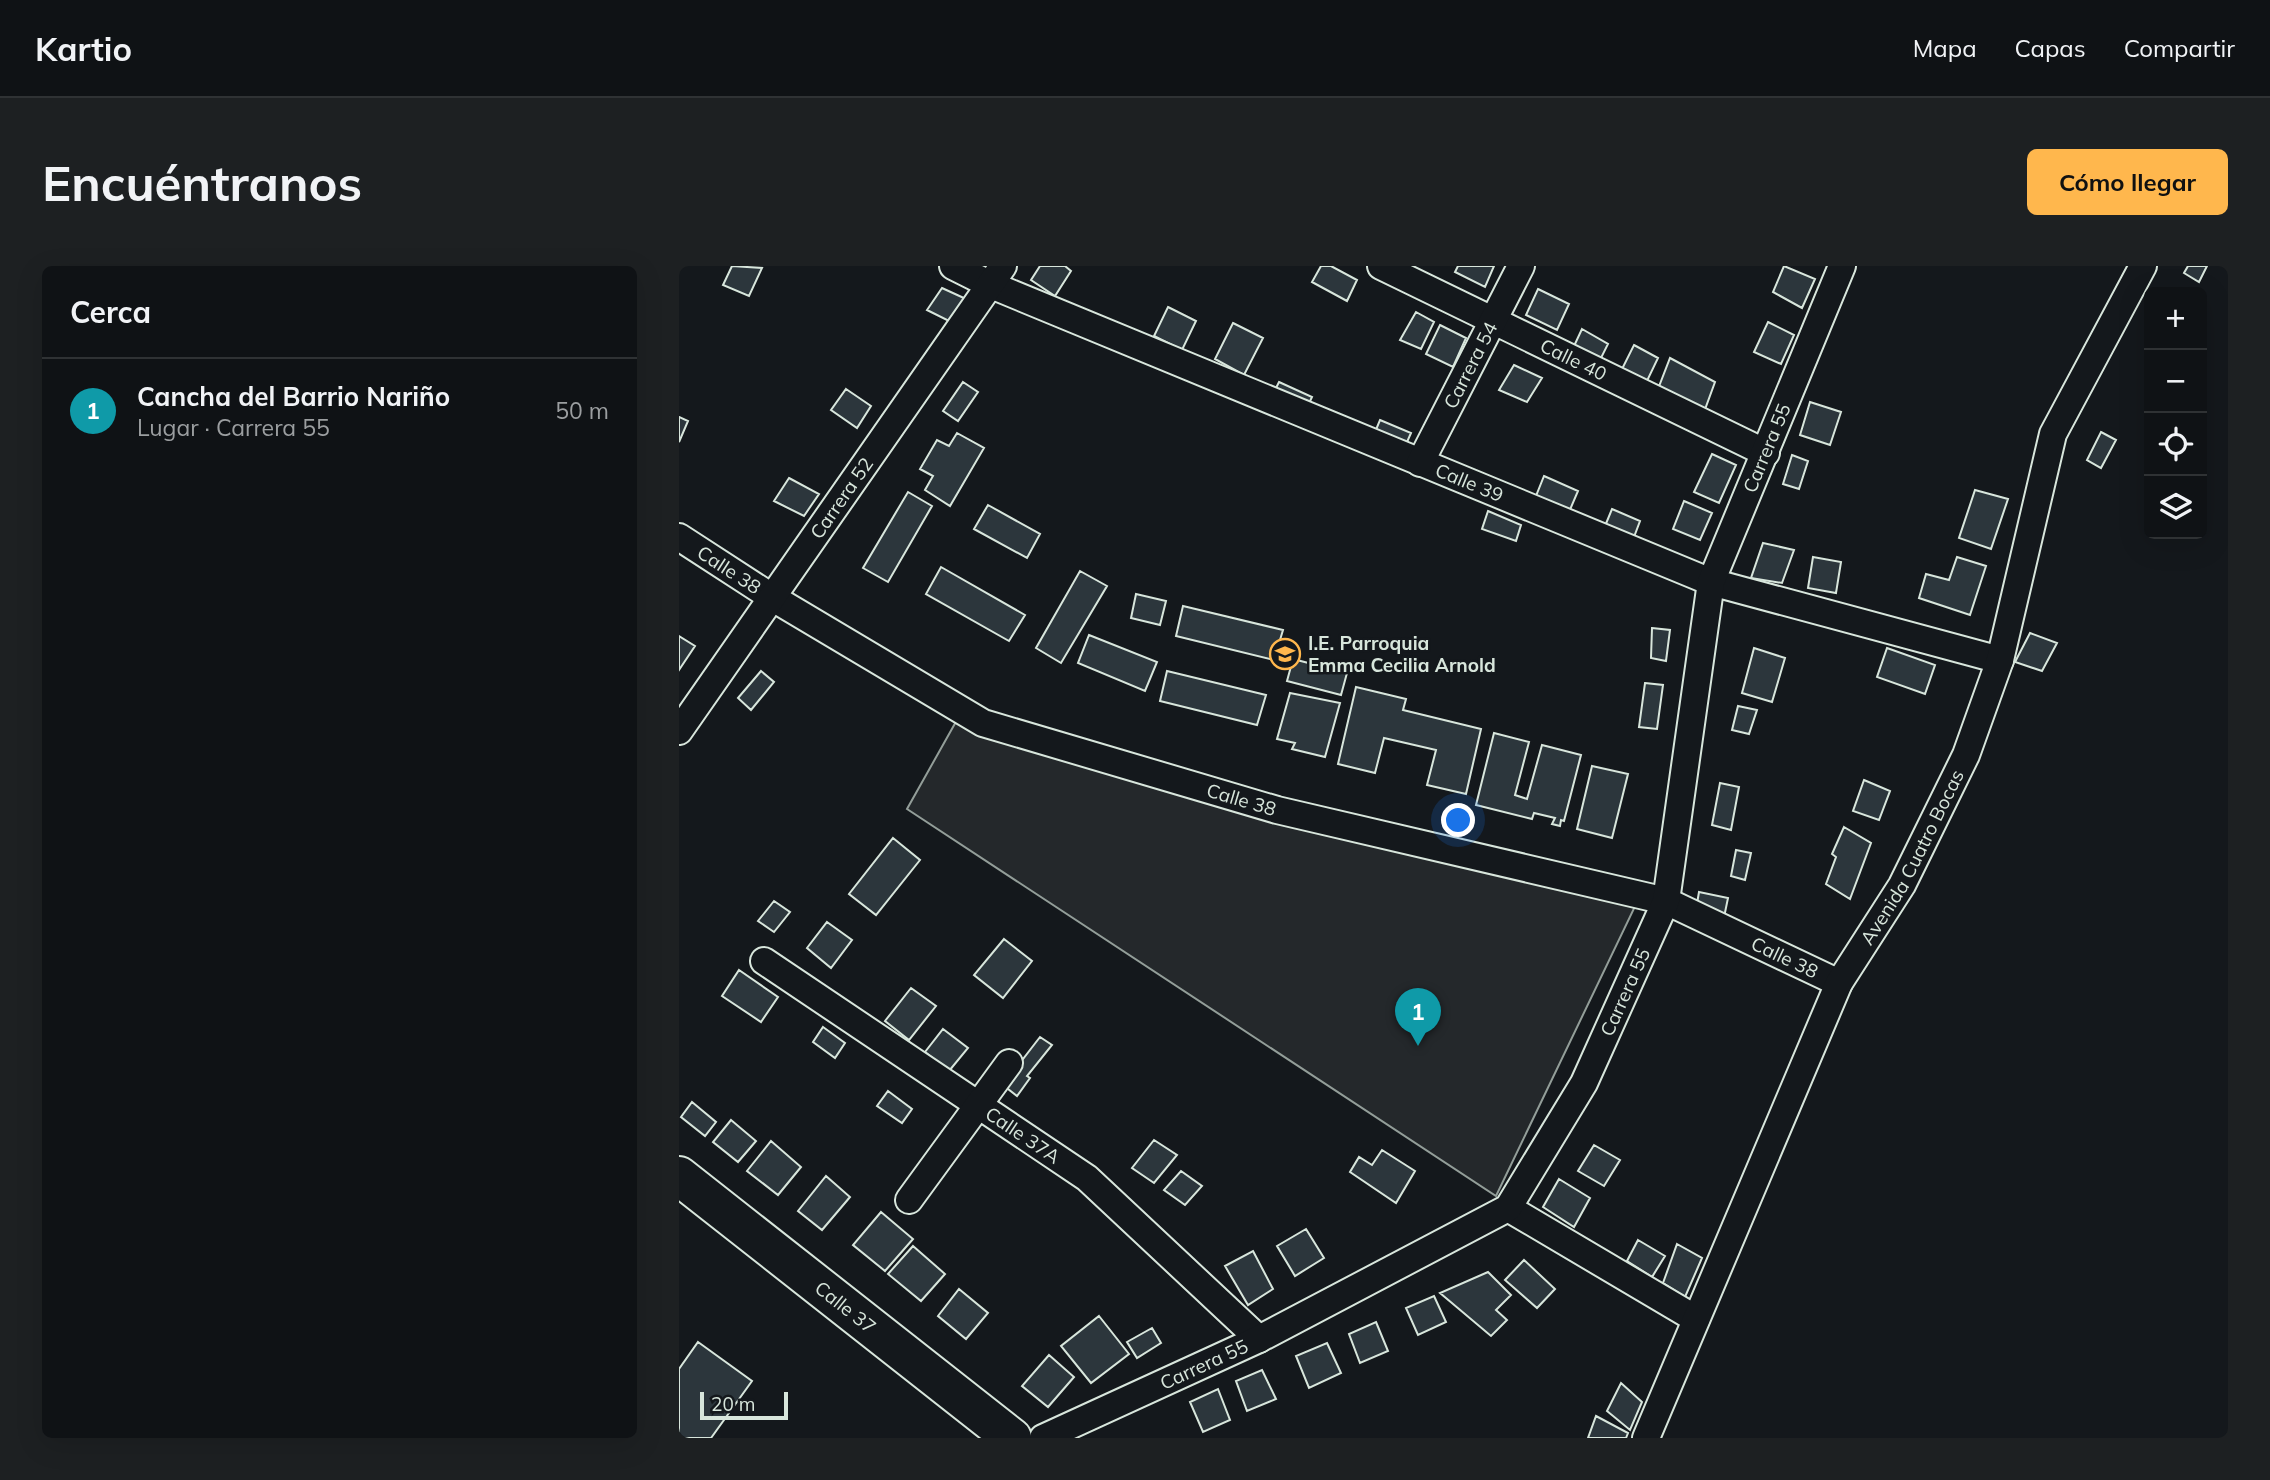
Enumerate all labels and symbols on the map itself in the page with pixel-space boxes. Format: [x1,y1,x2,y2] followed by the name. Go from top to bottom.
[1438,318,1502,412] street label: Carrera 54
[1536,333,1611,386] street label: Calle 40
[1737,400,1796,496] street label: Carrera 55
[805,453,878,543] street label: Carrera 52
[1432,458,1507,507] street label: Calle 39
[693,540,766,599] street label: Calle 38
[1308,631,1496,677] place label: I.E. Parroquia Emma Cecilia Arnold
[1268,637,1302,671] school or university icon: I.E. Parroquia Emma Cecilia Arnold
[1855,766,1969,949] street label: Avenida Cuatro Bocas
[1204,778,1279,821] street label: Calle 38
[1441,803,1475,837] your location
[1747,931,1822,983] street label: Calle 38
[1595,944,1655,1040] street label: Carrera 55
[1395,988,1441,1046] pin: 1
[981,1101,1065,1169] street label: Calle 37A
[810,1276,881,1339] street label: Calle 37
[1156,1334,1252,1395] street label: Carrera 55
[700,1389,787,1421] scale bar

